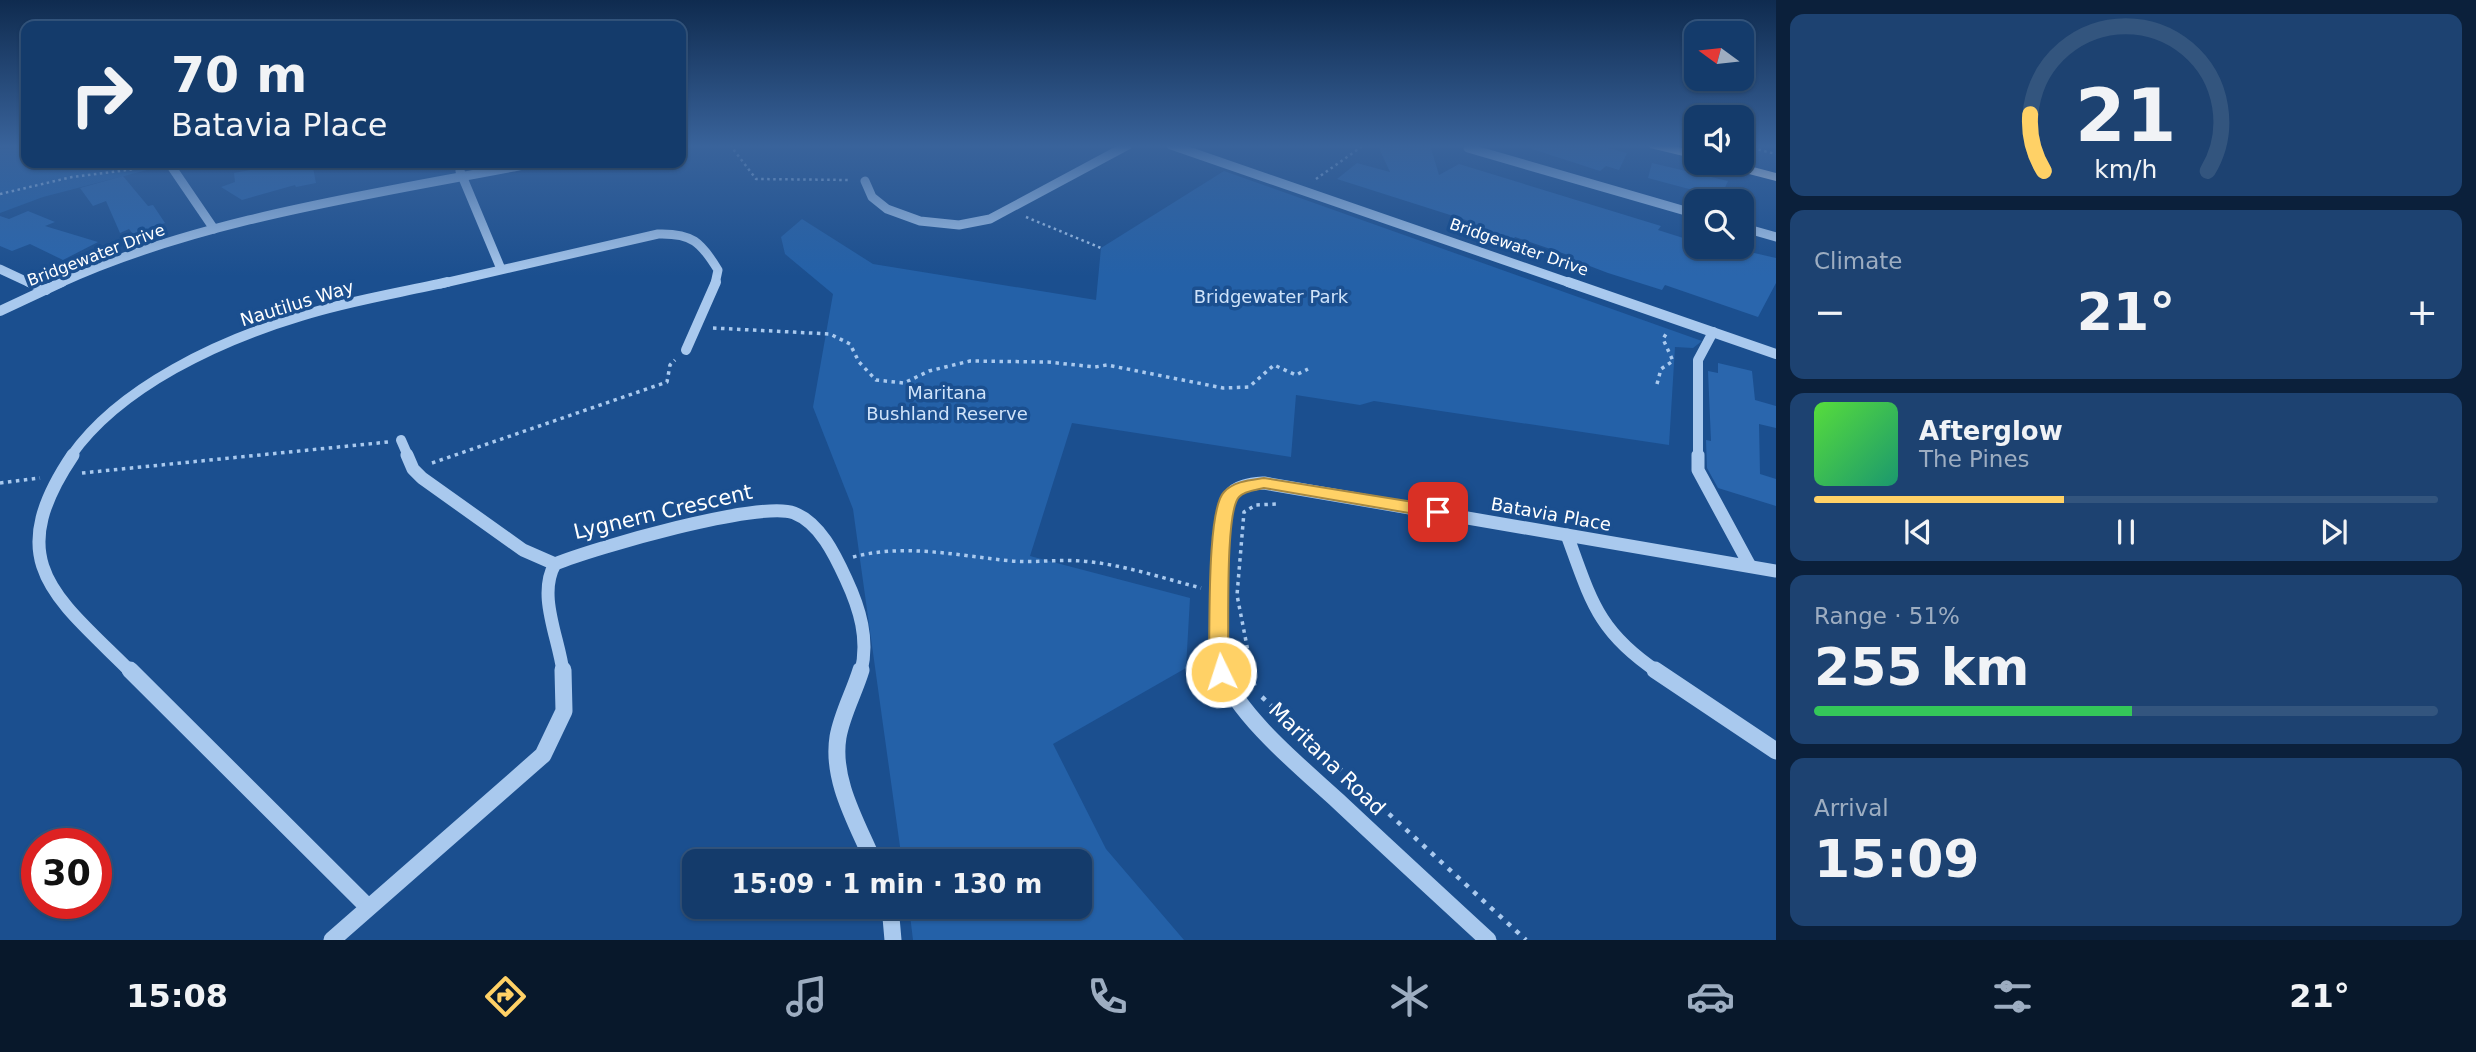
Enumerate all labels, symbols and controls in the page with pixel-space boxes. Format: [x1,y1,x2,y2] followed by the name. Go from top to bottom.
[1684,21,1754,91] north arrow
[1684,21,1754,259] map controls
[171,47,307,104] text: 70 m
[56,49,147,140] icon: right
[2075,73,2177,158] text: 21
[1684,105,1754,175] button: sound
[171,106,387,144] text: Batavia Place
[2094,155,2158,184] text: km/h
[1684,189,1754,259] button: search
[1447,214,1591,280] street label: Bridgewater Drive
[25,220,167,290] street label: Bridgewater Drive
[1814,248,1903,274] text: Climate
[238,276,357,330] street label: Nautilus Way
[2077,282,2175,342] text: 21°
[1194,286,1349,307] park label: Bridgewater Park
[1814,290,1846,334] text: −
[2406,290,2438,334] text: +
[866,382,1028,424] park label: Maritana Bushland Reserve
[1919,416,2063,446] text: Afterglow
[1919,446,2030,472] text: The Pines
[571,480,755,544] street label: Lygnern Crescent
[1408,482,1468,542] pin
[1419,493,1457,531] icon: arrive
[1489,493,1613,535] street label: Batavia Place
[1899,513,1937,551] icon: previous
[2107,513,2145,551] icon: pause
[2315,513,2353,551] icon: next
[1814,603,1960,629] text: Range · 51%
[1184,635,1258,709] position arrow
[1814,637,2029,697] text: 255 km
[1264,698,1390,820] street label: Maritana Road
[1814,795,1889,821] text: Arrival
[21,828,112,919] speed limit sign: 30
[1814,829,1980,889] text: 15:09
[732,869,1042,899] text: 15:09 · 1 min · 130 m
[481,972,530,1021] icon: directions
[782,972,831,1021] icon: music
[1083,972,1132,1021] icon: phone
[1385,972,1434,1021] icon: climate
[1686,972,1735,1021] icon: car
[1988,972,2037,1021] icon: filters
[126,977,228,1015] text: 15:08
[2289,977,2350,1015] text: 21°

